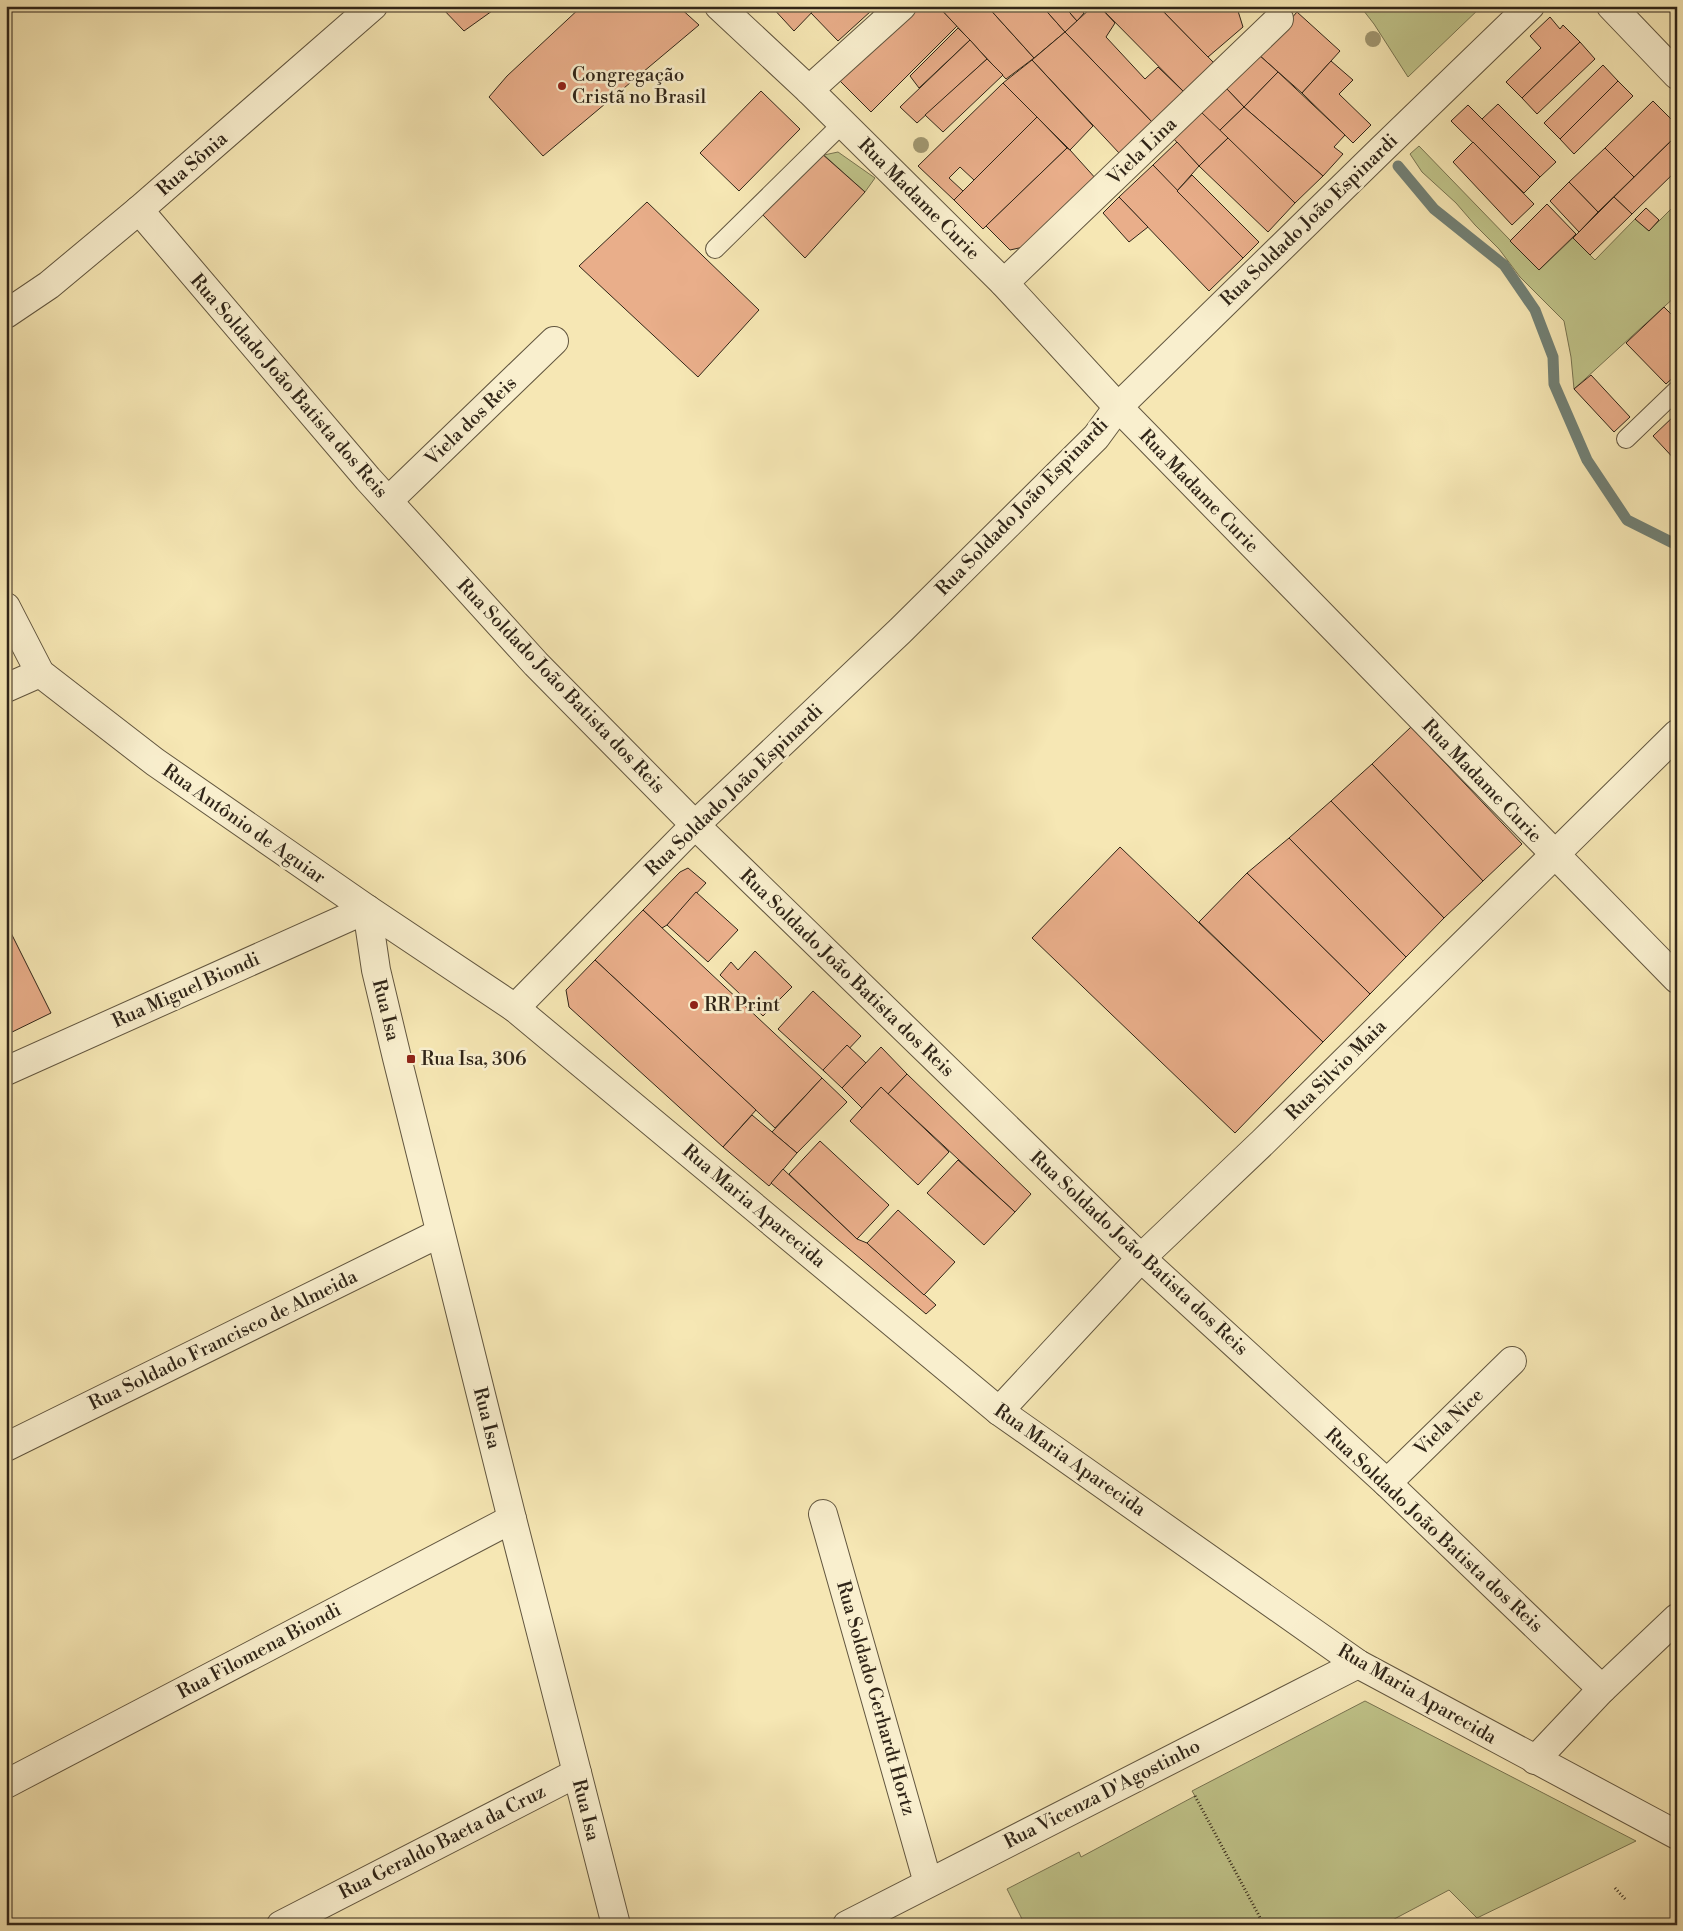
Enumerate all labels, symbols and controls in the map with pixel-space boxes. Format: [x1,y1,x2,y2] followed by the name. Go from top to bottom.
[572,63,707,109] place label: Congregação Cristã no Brasil
[556,80,568,92] marker: Congregação Cristã no Brasil
[1102,112,1182,191] street label: Viela Lina
[152,126,233,201] street label: Rua Sônia
[1215,129,1403,311] street label: Rua Soldado João Espinardi
[853,133,985,265] street label: Rua Madame Curie
[185,269,393,503] street label: Rua Soldado João Batista dos Reis
[419,371,522,471] street label: Viela dos Reis
[931,413,1113,601] street label: Rua Soldado João Espinardi
[1134,424,1264,558] street label: Rua Madame Curie
[452,574,670,798] street label: Rua Soldado João Batista dos Reis
[640,699,828,881] street label: Rua Soldado João Espinardi
[1417,714,1547,848] street label: Rua Madame Curie
[158,759,330,889] street label: Rua Antônio de Aguiar
[735,864,959,1082] street label: Rua Soldado João Batista dos Reis
[108,947,264,1033] street label: Rua Miguel Biondi
[367,977,405,1044] street label: Rua Isa
[704,993,780,1017] place label: RR Print
[688,999,700,1011] marker: RR Print
[1280,1014,1392,1126] street label: Rua Silvio Maia
[421,1047,527,1071] place label: Rua Isa, 306
[405,1053,417,1065] marker: Rua Isa, 306
[677,1139,831,1273] street label: Rua Maria Aparecida
[1025,1146,1253,1360] street label: Rua Soldado João Batista dos Reis
[85,1264,362,1416] street label: Rua Soldado Francisco de Almeida
[1409,1383,1489,1462] street label: Viela Nice
[468,1385,506,1452] street label: Rua Isa
[989,1399,1151,1522] street label: Rua Maria Aparecida
[1320,1423,1548,1637] street label: Rua Soldado João Batista dos Reis
[831,1578,921,1818] street label: Rua Soldado Gerhardt Hortz
[173,1598,345,1704] street label: Rua Filomena Biondi
[1333,1639,1501,1750] street label: Rua Maria Aparecida
[1000,1734,1204,1854] street label: Rua Vicenza D'Agostinho
[567,1777,605,1844] street label: Rua Isa
[335,1779,549,1905] street label: Rua Geraldo Baeta da Cruz

